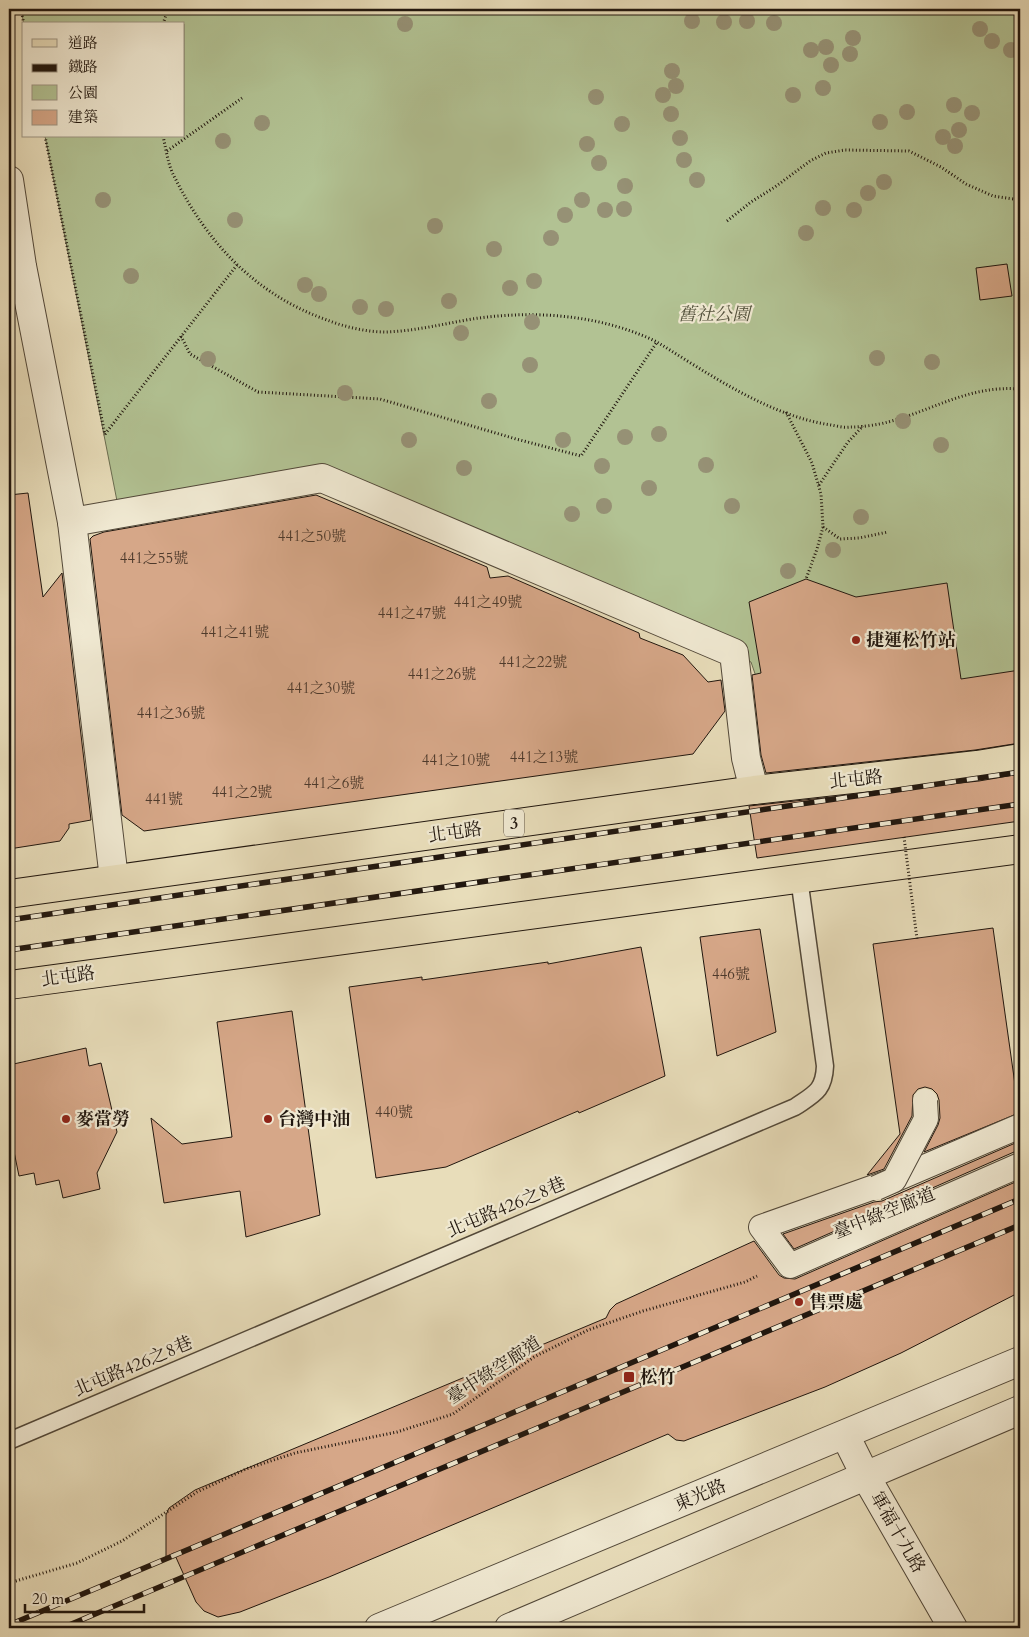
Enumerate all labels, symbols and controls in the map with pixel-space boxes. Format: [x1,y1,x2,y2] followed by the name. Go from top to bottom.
[22,22,185,138] legend
[68,33,98,53] text: 道路
[68,57,98,77] text: 鐵路
[68,83,98,103] text: 公園
[68,107,98,127] text: 建築
[678,302,753,327] park label: 舊社公園
[278,526,346,546] house number: 441之50號
[120,548,188,568] house number: 441之55號
[454,592,522,612] house number: 441之49號
[378,603,446,623] house number: 441之47號
[201,622,269,642] house number: 441之41號
[866,628,956,653] place label: 捷運松竹站
[850,634,862,646] marker: 捷運松竹站
[499,652,567,672] house number: 441之22號
[408,664,476,684] house number: 441之26號
[287,678,355,698] house number: 441之30號
[137,703,205,723] house number: 441之36號
[510,747,578,767] house number: 441之13號
[422,750,490,770] house number: 441之10號
[828,764,884,795] street label: 北屯路
[304,773,364,793] house number: 441之6號
[212,782,272,802] house number: 441之2號
[145,789,183,809] house number: 441號
[504,810,524,836] road number: 3
[427,816,484,849] street label: 北屯路
[40,960,97,993] street label: 北屯路
[712,964,750,984] house number: 446號
[375,1102,413,1122] house number: 440號
[76,1107,130,1132] place label: 麥當勞
[278,1107,350,1132] place label: 台灣中油
[60,1113,72,1125] marker: 麥當勞
[262,1113,274,1125] marker: 台灣中油
[443,1171,569,1244] street label: 北屯路426之8巷
[829,1182,939,1245] street label: 臺中綠空廊道
[809,1290,863,1315] place label: 售票處
[793,1296,805,1308] marker: 售票處
[70,1330,196,1403] street label: 北屯路426之8巷
[442,1331,546,1410] street label: 臺中綠空廊道
[640,1365,676,1390] place label: 松竹
[622,1370,636,1384] marker: 松竹
[670,1473,730,1518] street label: 東光路
[864,1487,931,1577] street label: 軍福十九路
[25,1582,144,1614] scale bar
[32,1589,64,1609] text: 20 m

